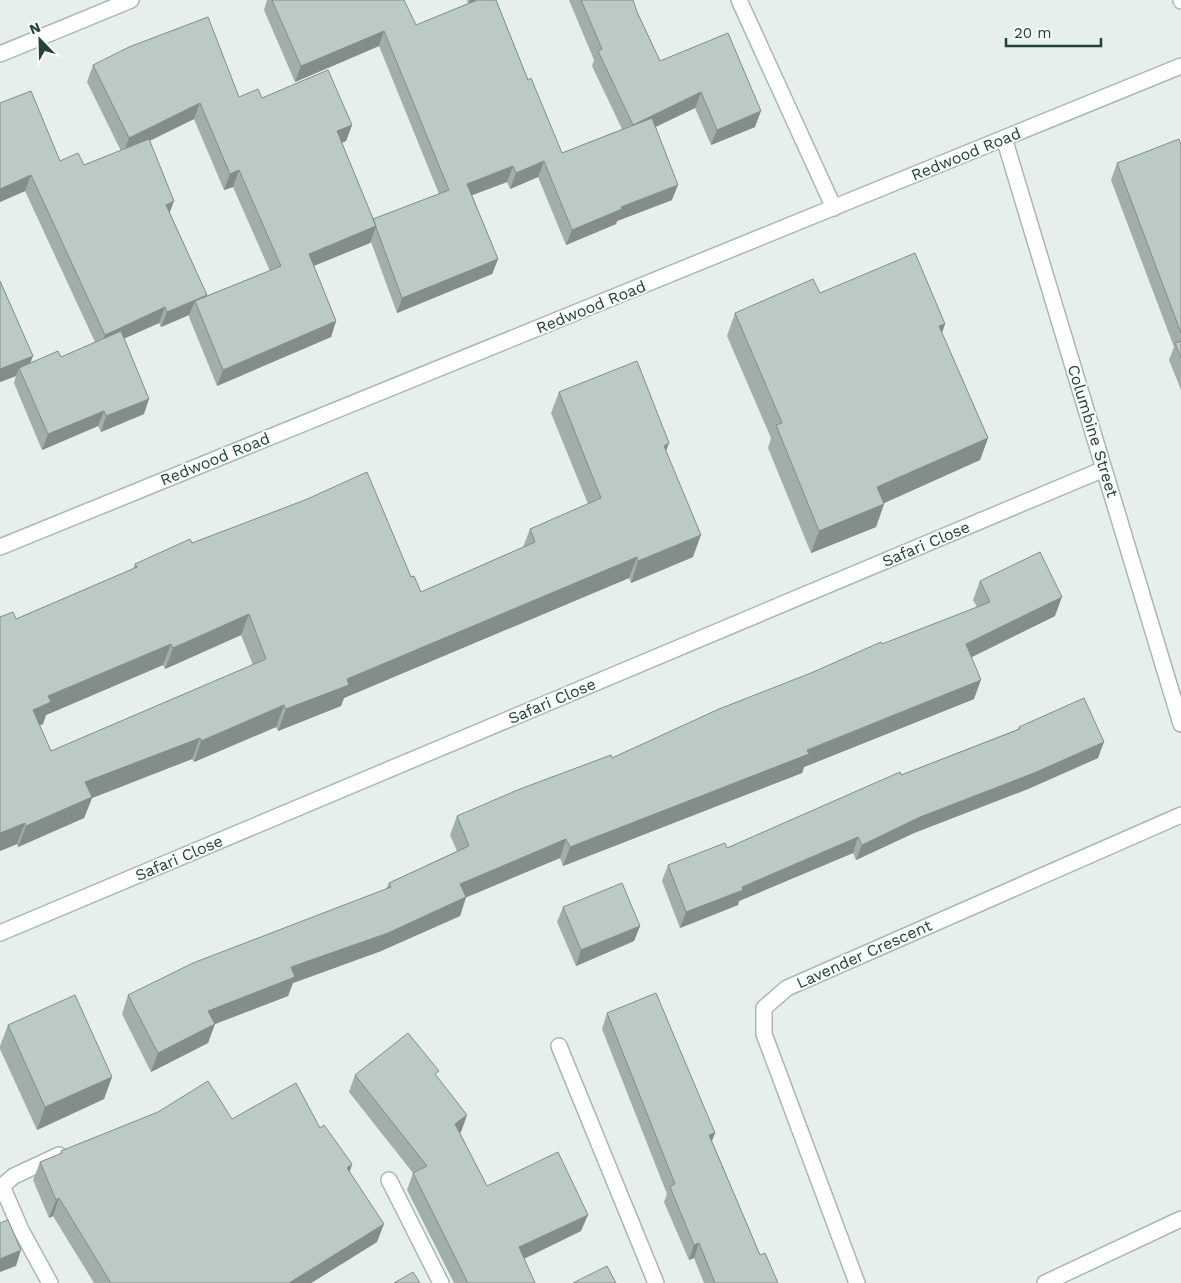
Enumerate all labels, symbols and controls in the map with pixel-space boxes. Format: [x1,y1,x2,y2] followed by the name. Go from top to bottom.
[15,15,65,65] north arrow
[1006,15,1101,47] scale bar
[27,19,43,37] text: N
[1014,24,1052,42] text: 20 m
[908,123,1024,185] street label: Redwood Road
[533,276,649,338] street label: Redwood Road
[1064,362,1122,500] street label: Columbine Street
[157,428,273,490] street label: Redwood Road
[879,517,973,571] street label: Safari Close
[505,674,599,728] street label: Safari Close
[132,831,226,885] street label: Safari Close
[793,915,935,992] street label: Lavender Crescent

